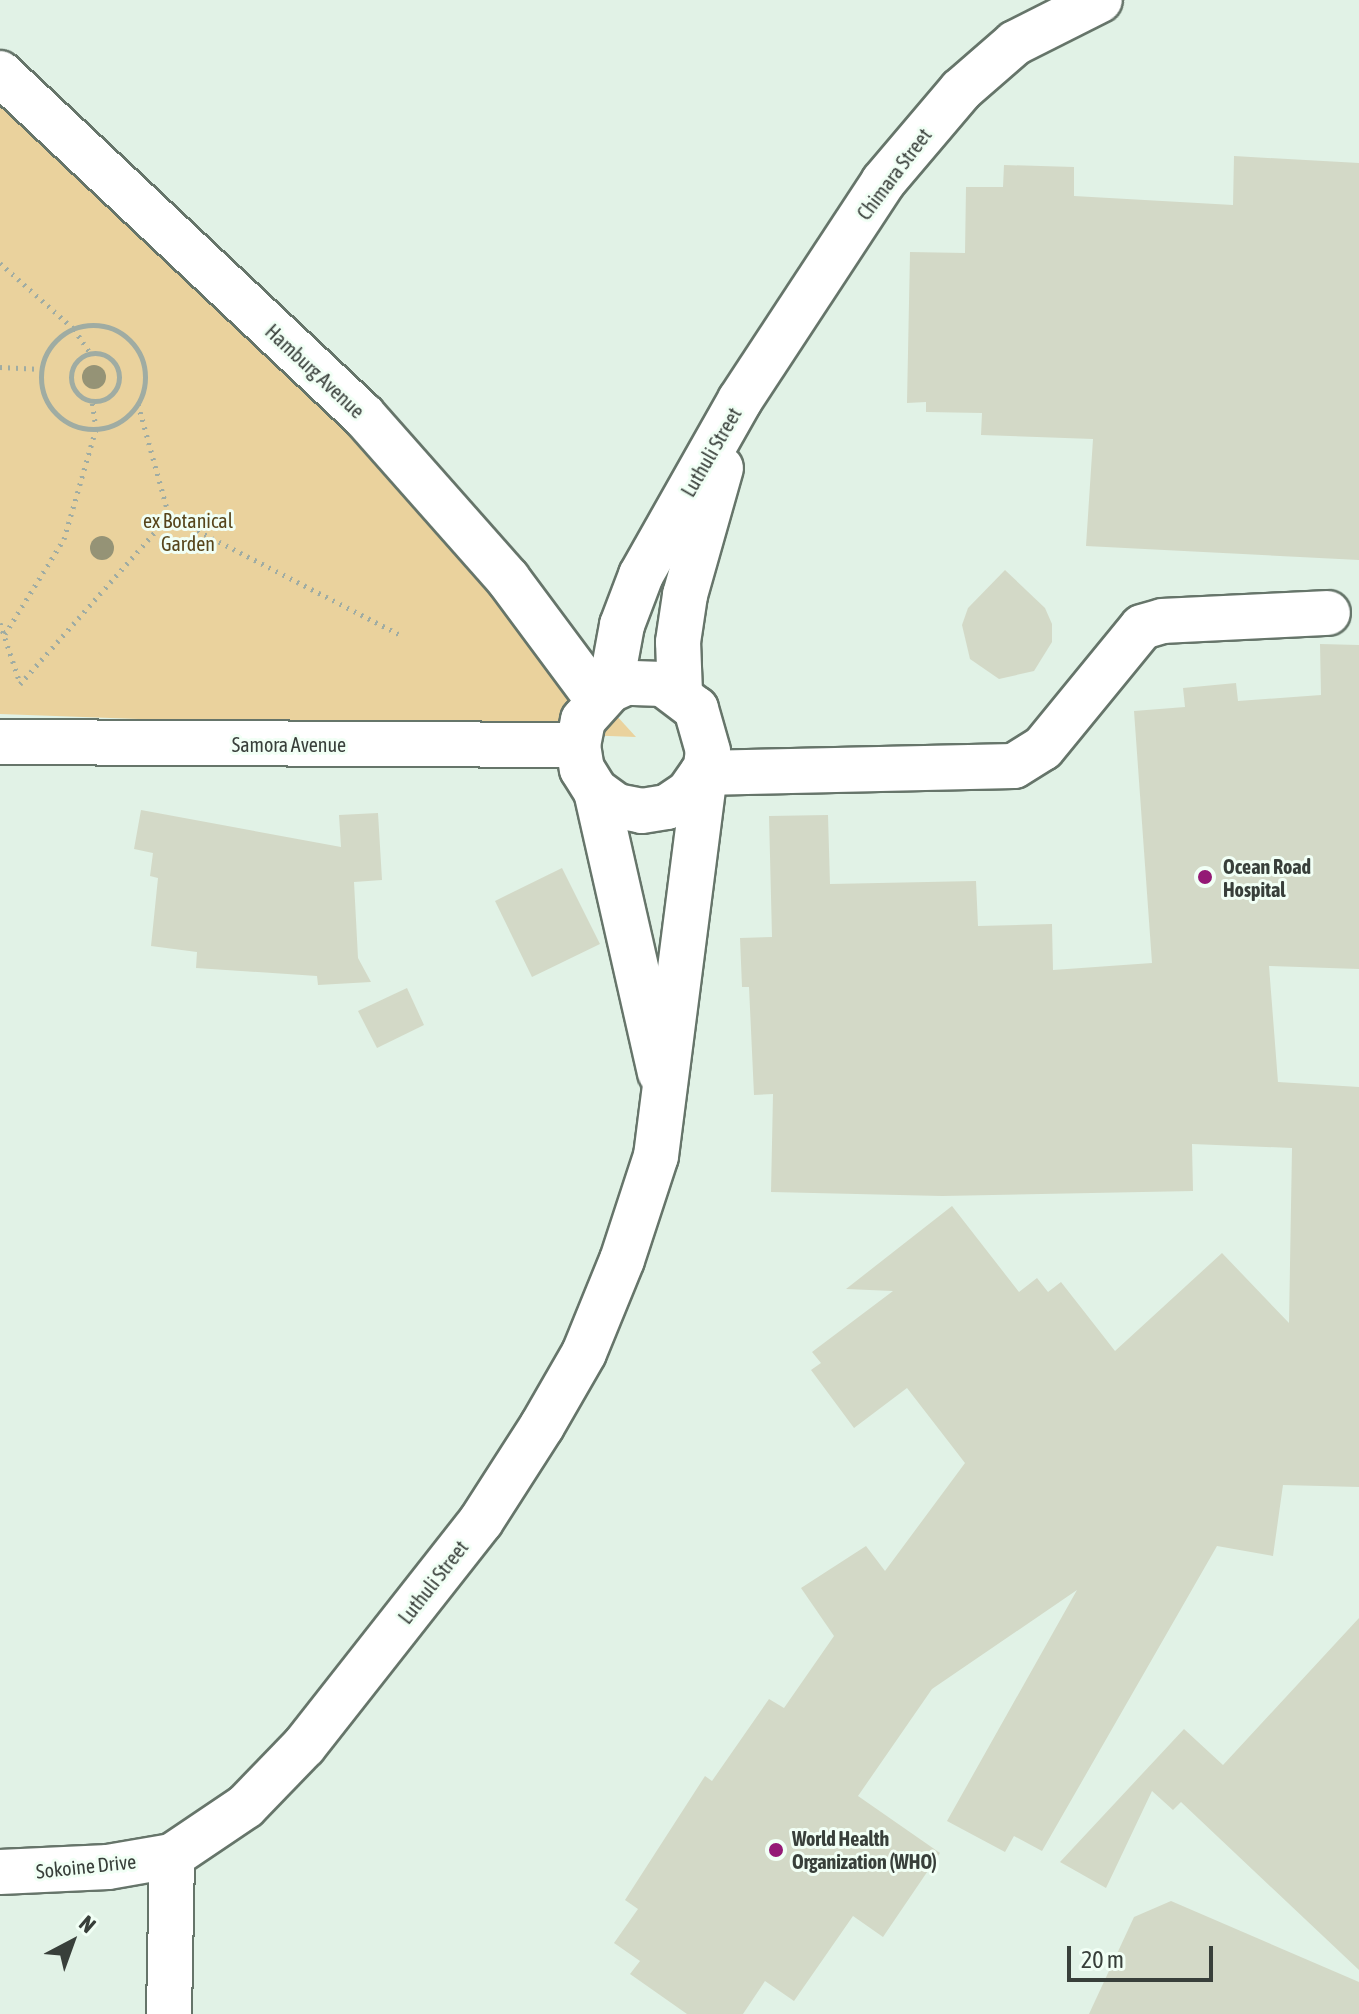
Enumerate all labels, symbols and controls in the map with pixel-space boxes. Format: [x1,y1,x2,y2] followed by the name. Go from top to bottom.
[852,123,936,225] street label: Chimara Street
[261,319,369,423] street label: Hamburg Avenue
[676,403,746,501] street label: Luthuli Street
[143,509,233,556] park label: ex Botanical Garden
[232,732,346,756] street label: Samora Avenue
[1223,854,1311,901] place label: Ocean Road Hospital
[1194,866,1216,888] marker: Ocean Road Hospital
[393,1536,473,1628] street label: Luthuli Street
[792,1826,937,1873] place label: World Health Organization (WHO)
[767,1841,785,1859] marker: World Health Organization (WHO)
[35,1849,137,1883] street label: Sokoine Drive
[32,1902,112,1982] north arrow
[74,1910,101,1938] text: N
[1071,1930,1217,1980] scale bar
[1081,1946,1124,1973] text: 20 m

